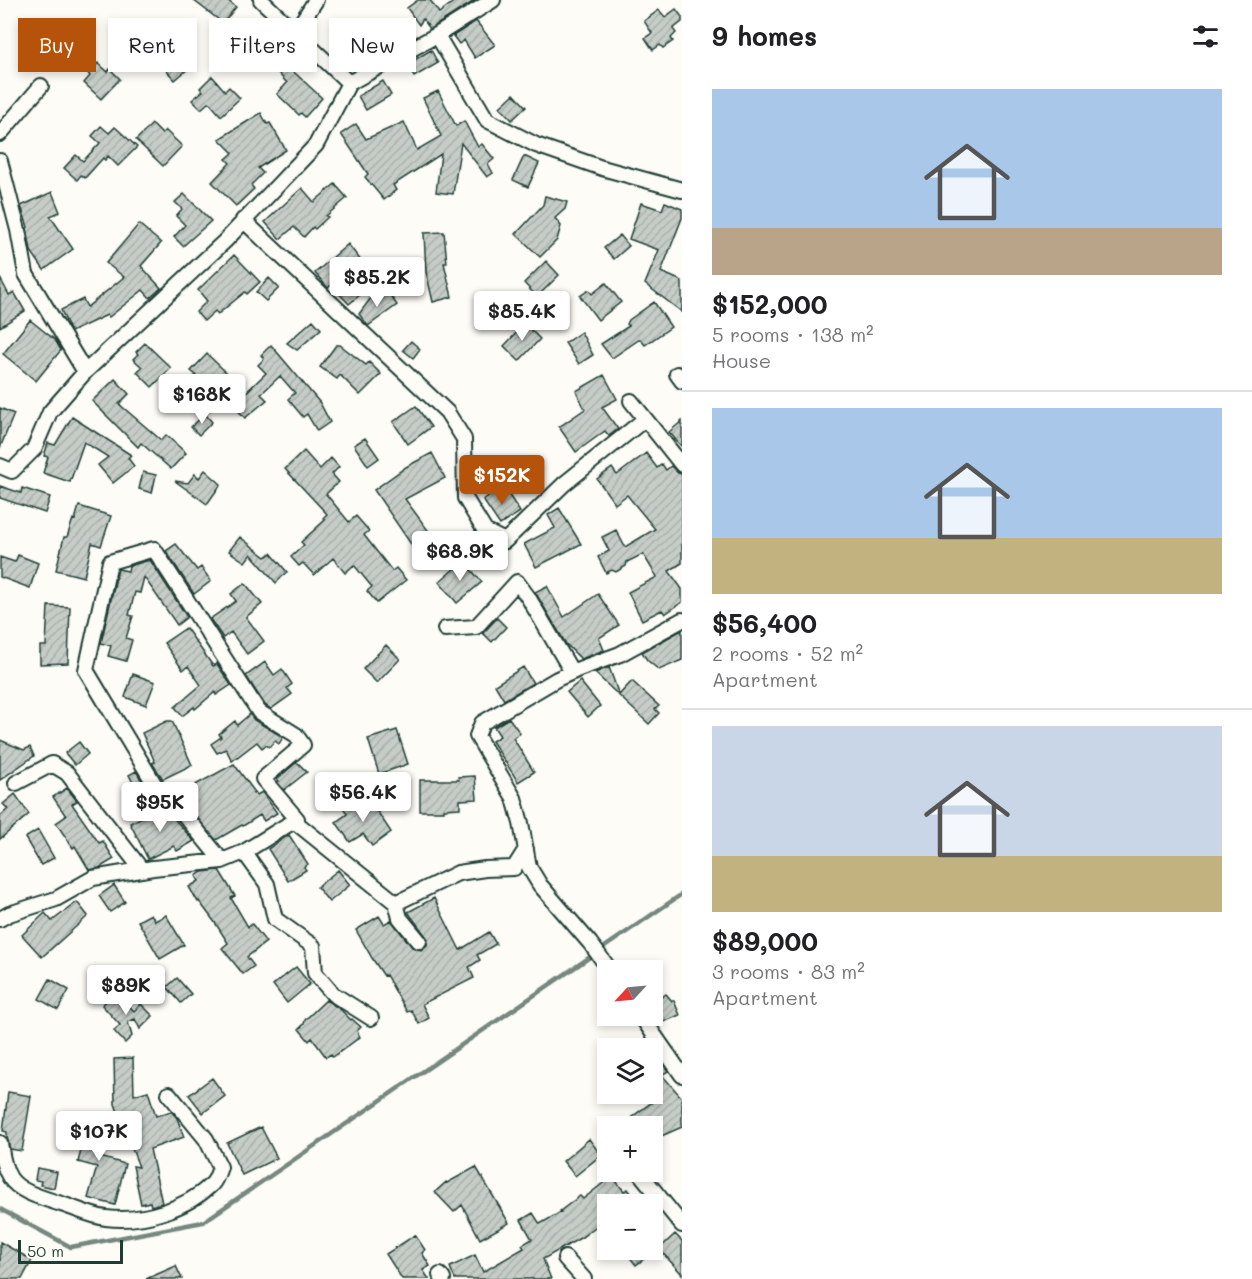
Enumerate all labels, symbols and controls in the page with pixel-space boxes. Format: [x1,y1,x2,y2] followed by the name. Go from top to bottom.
[18,18,96,72] chip: Buy
[108,18,197,72] chip: Rent
[209,18,317,72] chip: Filters
[329,18,416,72] chip: New
[712,19,817,53] text: 9 homes
[1189,20,1222,53] icon: filters
[913,128,1021,236] icon: home
[328,257,426,308] pin: $85.2K
[344,263,410,289] text: $85.2K
[712,287,827,321] text: $152,000
[473,291,571,342] pin: $85.4K
[488,297,556,323] text: $85.4K
[712,321,874,347] text: 5 rooms · 138 m²
[712,347,771,373] text: House
[160,374,244,425] pin: $168K
[173,380,231,406] text: $168K
[913,447,1021,555] icon: home
[460,455,544,506] pin: $152K
[473,461,531,487] text: $152K
[411,531,509,582] pin: $68.9K
[426,537,494,563] text: $68.9K
[712,606,817,640] text: $56,400
[712,640,863,666] text: 2 rooms · 52 m²
[712,666,818,692] text: Apartment
[913,765,1021,873] icon: home
[314,772,412,823] pin: $56.4K
[329,778,397,804] text: $56.4K
[124,782,196,833] pin: $95K
[135,788,185,814] text: $95K
[712,924,818,958] text: $89,000
[712,958,865,984] text: 3 rooms · 83 m²
[597,960,663,1026] north arrow
[597,960,663,1260] map controls
[90,965,162,1016] pin: $89K
[101,971,151,997] text: $89K
[712,984,818,1010] text: Apartment
[597,1038,663,1104] button: layers
[57,1111,141,1162] pin: $107K
[597,1116,663,1182] button: +
[70,1117,128,1143] text: $107K
[597,1194,663,1260] button: −
[18,1237,123,1264] scale bar
[27,1240,64,1261] text: 50 m

